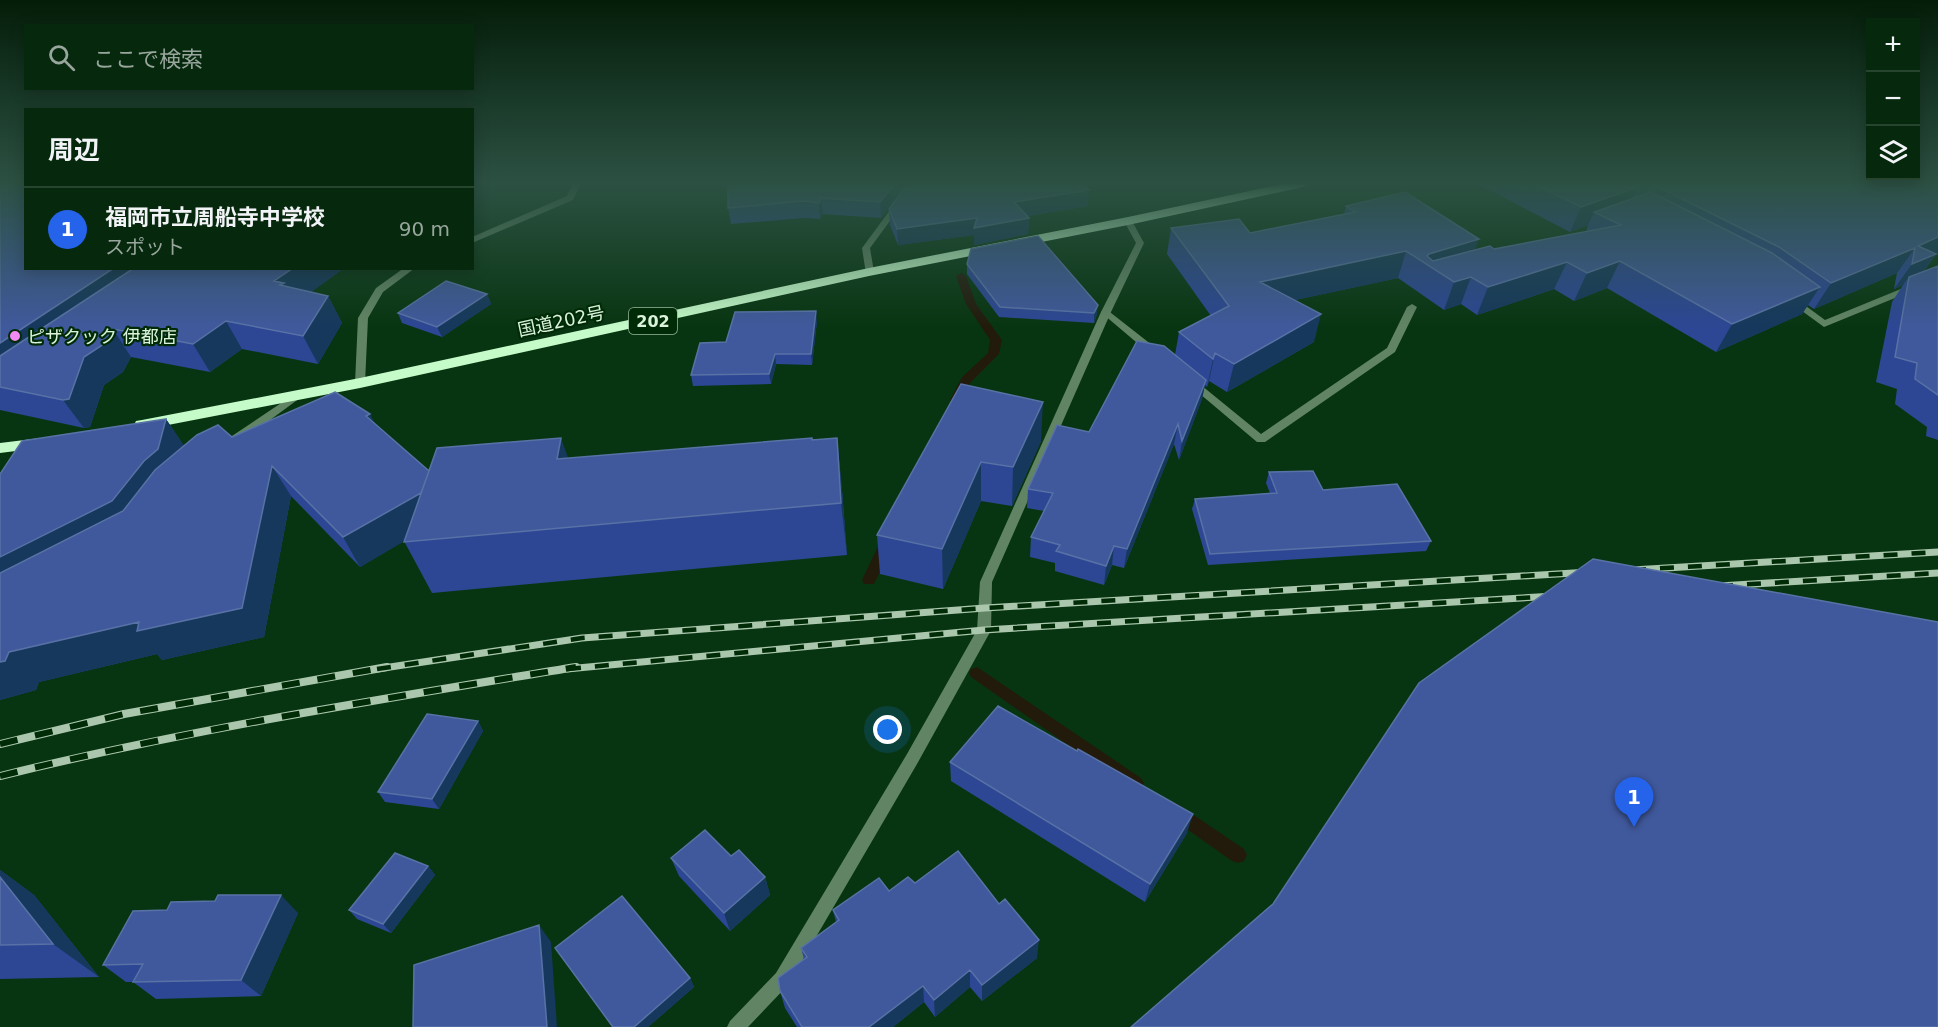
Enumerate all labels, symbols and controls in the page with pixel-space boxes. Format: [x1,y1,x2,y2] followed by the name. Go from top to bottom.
[1866,18,1920,180] map controls
[1866,18,1920,72] button: +
[24,24,474,90] search box
[45,41,78,74] icon: search
[93,47,203,72] text: ここで検索
[1866,72,1920,126] button: −
[1866,126,1920,180] button: layers
[48,135,100,165] text: 周辺
[105,205,325,230] text: 福岡市立周船寺中学校
[61,217,74,241] text: 1
[399,217,450,241] text: 90 m
[105,235,185,259] text: スポット
[516,302,606,340] street label: 国道202号
[629,308,677,334] road number: 202
[27,326,177,347] place label: ピザクック 伊都店
[8,329,22,343] marker: ピザクック 伊都店
[873,715,902,744] your location
[1614,778,1654,827] pin: 1

